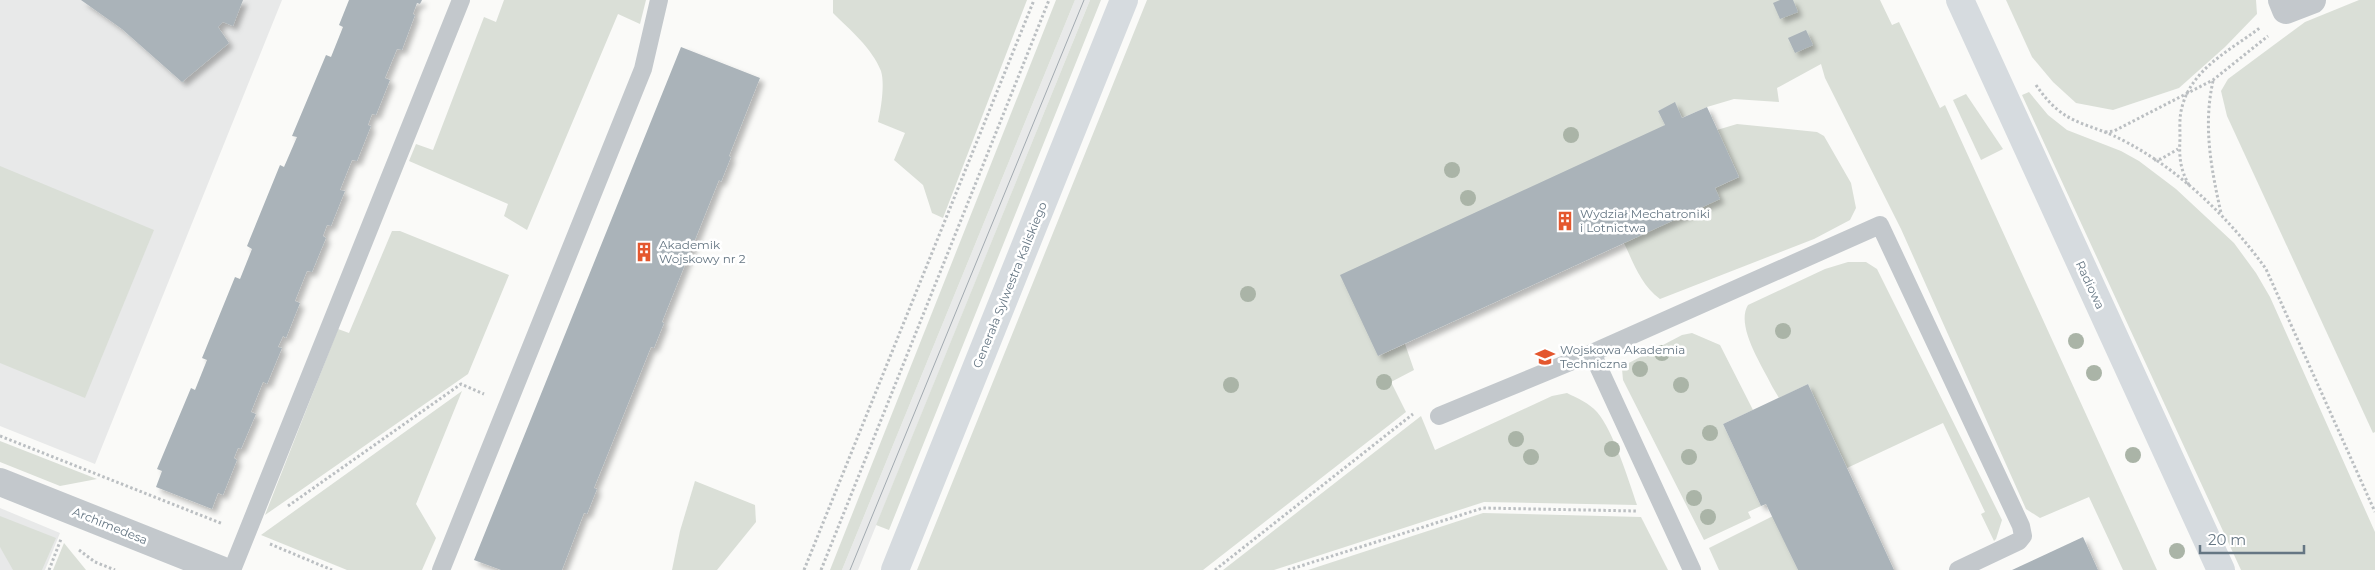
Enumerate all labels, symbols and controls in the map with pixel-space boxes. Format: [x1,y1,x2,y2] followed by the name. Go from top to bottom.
[969,199,1050,370] street label: Generała Sylwestra Kaliskiego
[1580,206,1710,235] place label: Wydział Mechatroniki i Lotnictwa
[1554,210,1576,232] building icon: Wydział Mechatroniki i Lotnictwa
[659,237,746,266] place label: Akademik Wojskowy nr 2
[633,241,655,263] building icon: Akademik Wojskowy nr 2
[2073,258,2108,311] street label: Radiowa
[1560,342,1685,371] place label: Wojskowa Akademia Techniczna
[1534,346,1556,368] school or university icon: Wojskowa Akademia Techniczna
[70,504,150,547] street label: Archimedesa
[2200,522,2304,554] scale bar
[2208,530,2246,549] text: 20 m

